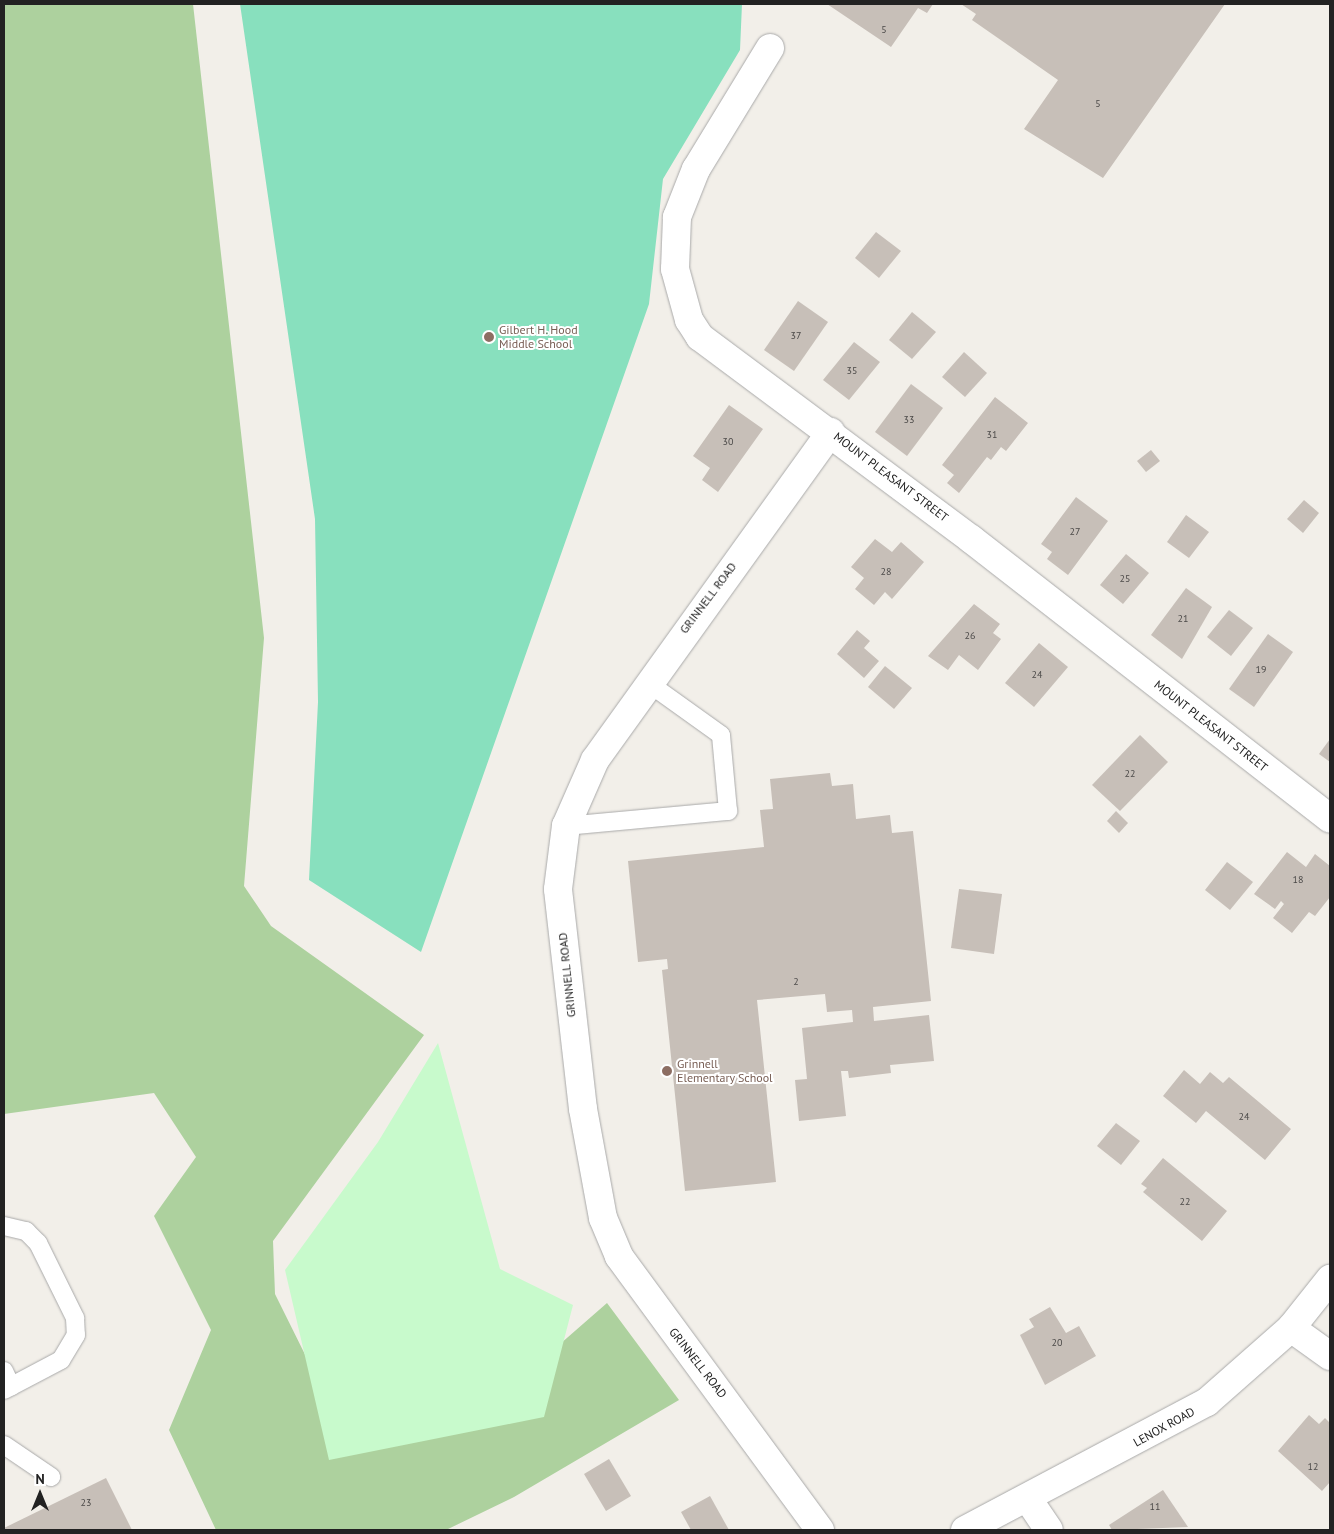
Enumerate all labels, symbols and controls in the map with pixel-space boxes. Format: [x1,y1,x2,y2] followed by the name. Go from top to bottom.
[881,24,887,36] house number: 5
[1095,98,1101,110] house number: 5
[499,323,579,351] place label: Gilbert H. Hood Middle School
[791,330,801,342] house number: 37
[483,331,495,343] marker: Gilbert H. Hood Middle School
[847,365,857,377] house number: 35
[904,414,914,426] house number: 33
[830,429,952,525] street label: MOUNT PLEASANT STREET
[987,429,997,441] house number: 31
[723,436,733,448] house number: 30
[1070,526,1080,538] house number: 27
[677,560,739,636] street label: GRINNELL ROAD
[881,566,891,578] house number: 28
[1120,573,1130,585] house number: 25
[1178,613,1188,625] house number: 21
[965,630,975,642] house number: 26
[1256,664,1266,676] house number: 19
[1032,669,1042,681] house number: 24
[1151,677,1271,775] street label: MOUNT PLEASANT STREET
[1125,768,1135,780] house number: 22
[1293,874,1303,886] house number: 18
[555,932,579,1018] street label: GRINNELL ROAD
[793,976,799,988] house number: 2
[677,1057,773,1085] place label: Grinnell Elementary School
[661,1065,673,1077] marker: Grinnell Elementary School
[1239,1111,1249,1123] house number: 24
[1180,1196,1190,1208] house number: 22
[666,1325,730,1401] street label: GRINNELL ROAD
[1052,1337,1062,1349] house number: 20
[1131,1404,1197,1450] street label: LENOX ROAD
[1308,1461,1318,1473] house number: 12
[15,1469,65,1519] north arrow
[35,1470,45,1488] text: N
[81,1497,91,1509] house number: 23
[1150,1501,1160,1513] house number: 11

